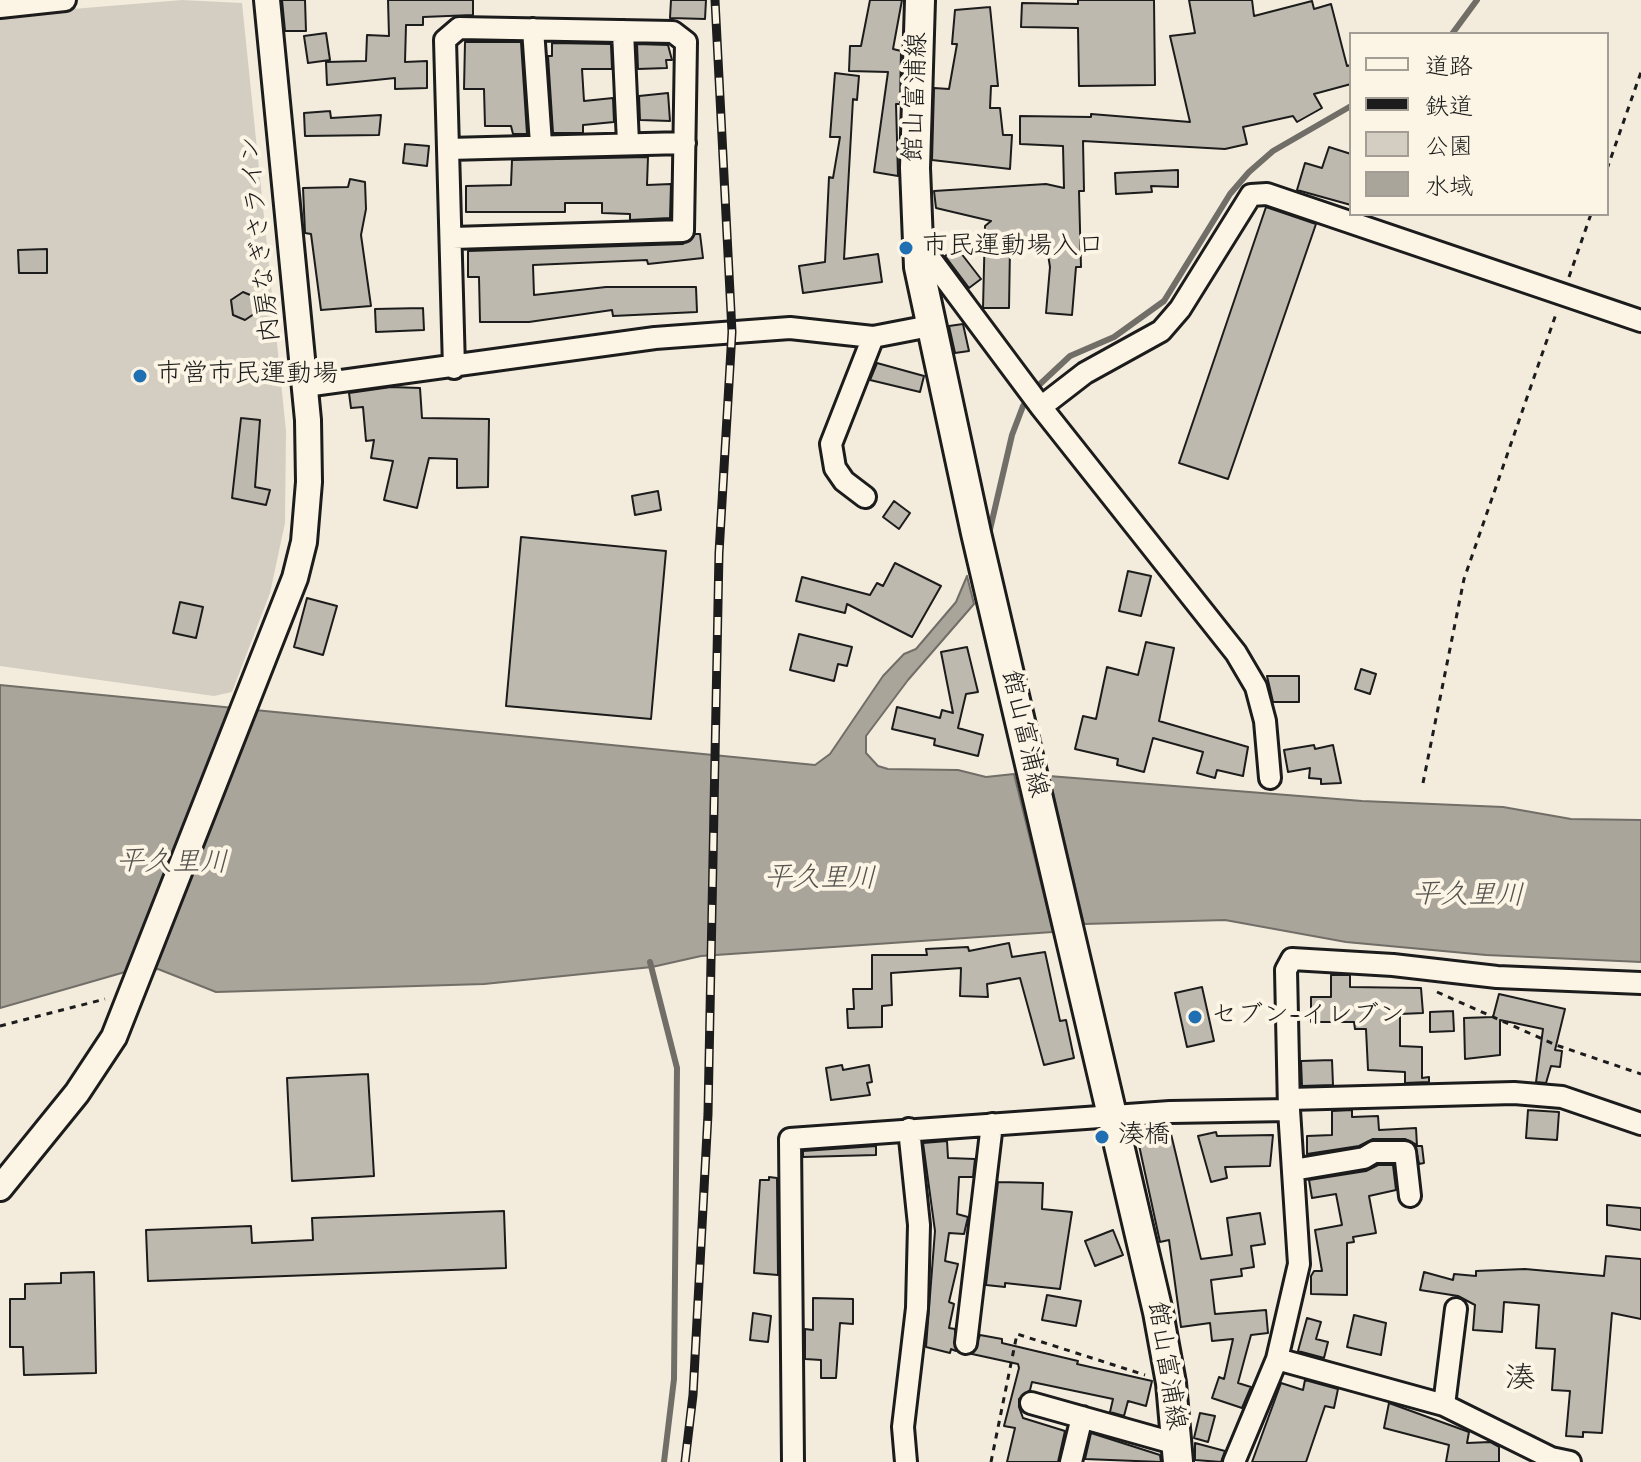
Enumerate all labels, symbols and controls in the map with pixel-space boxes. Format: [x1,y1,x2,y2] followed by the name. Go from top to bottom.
[899,31,935,163] street label: 館山富浦線
[1349,32,1609,216] legend
[1425,52,1473,83] text: 道路
[1425,92,1473,123] text: 鉄道
[1425,132,1473,163] text: 公園
[236,134,288,344] street label: 内房なぎさライン
[1425,172,1473,203] text: 水域
[922,232,1104,264] place label: 市民運動場入口
[897,239,915,257] marker: 市民運動場入口
[156,360,338,392] place label: 市営市民運動場
[131,367,149,385] marker: 市営市民運動場
[993,667,1053,801] street label: 館山富浦線
[116,846,228,882] water label: 平久里川
[764,862,876,898] water label: 平久里川
[1412,879,1524,915] water label: 平久里川
[1211,1001,1405,1033] place label: セブン-イレブン
[1186,1008,1204,1026] marker: セブン-イレブン
[1118,1121,1170,1153] place label: 湊橋
[1093,1128,1111,1146] marker: 湊橋
[1139,1299,1191,1433] street label: 館山富浦線
[1505,1363,1535,1399] district label: 湊

